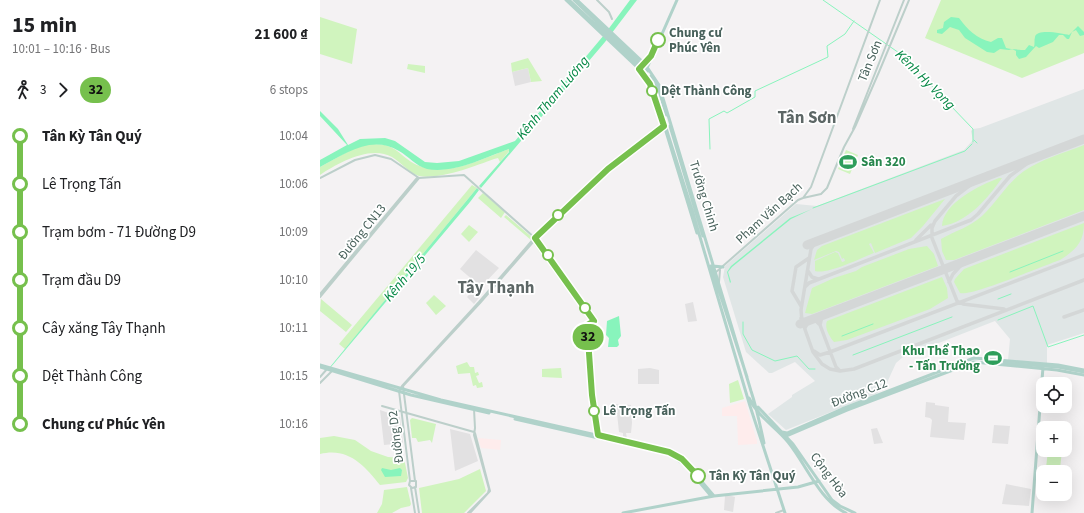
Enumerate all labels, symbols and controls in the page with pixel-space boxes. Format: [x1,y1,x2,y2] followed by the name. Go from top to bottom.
[12,9,77,41] text: 15 min
[254,24,308,45] text: 21 600 ₫
[669,24,722,57] place label: Chung cư Phúc Yên
[650,32,666,48] marker: Chung cư Phúc Yên
[854,38,886,84] street label: Tân Sơn
[12,40,110,58] text: 10:01 – 10:16 · Bus
[890,45,960,115] water label: Kênh Hy Vọng
[512,52,594,144] water label: Kênh Tham Lương
[12,79,34,101] icon: walk
[52,79,74,101] icon: forward
[88,80,103,100] text: 32
[40,81,46,99] text: 3
[270,81,308,99] text: 6 stops
[661,82,752,100] place label: Dệt Thành Công
[646,85,658,97] marker: Dệt Thành Công
[777,106,837,130] district label: Tân Sơn
[42,126,142,147] text: Tân Kỳ Tân Quý
[279,127,308,145] text: 10:04
[838,152,858,172] sports icon: Sân 320
[861,153,906,171] place label: Sân 320
[685,158,723,234] street label: Trường Chinh
[42,174,122,195] text: Lê Trọng Tấn
[279,175,308,193] text: 10:06
[732,178,806,248] street label: Phạm Văn Bạch
[334,200,390,264] street label: Đường CN13
[552,209,564,221] unlabelled marker
[42,222,196,243] text: Trạm bơm - 71 Đường D9
[279,223,308,241] text: 10:09
[542,249,554,261] unlabelled marker
[379,250,431,306] water label: Kênh 19/5
[42,270,121,291] text: Trạm đầu D9
[279,271,308,289] text: 10:10
[457,276,535,300] district label: Tây Thạnh
[579,302,591,314] unlabelled marker
[42,318,166,339] text: Cây xăng Tây Thạnh
[279,319,308,337] text: 10:11
[570,324,606,350] line badge: 32
[581,327,595,347] text: 32
[902,342,980,375] place label: Khu Thể Thao - Tấn Trường
[983,348,1003,368] sports icon: Khu Thể Thao - Tấn Trường
[42,366,142,387] text: Dệt Thành Công
[279,367,308,385] text: 10:15
[828,374,890,412] street label: Đường C12
[1036,377,1072,501] map controls
[1036,377,1072,413] button: locate
[603,402,676,420] place label: Lê Trọng Tấn
[588,405,600,417] marker: Lê Trọng Tấn
[384,410,408,464] street label: Đường D2
[42,414,165,435] text: Chung cư Phúc Yên
[279,415,308,433] text: 10:16
[1036,421,1072,457] button: +
[806,449,852,501] street label: Cộng Hòa
[1036,465,1072,501] button: −
[709,467,796,485] place label: Tân Kỳ Tân Quý
[690,468,706,484] marker: Tân Kỳ Tân Quý

